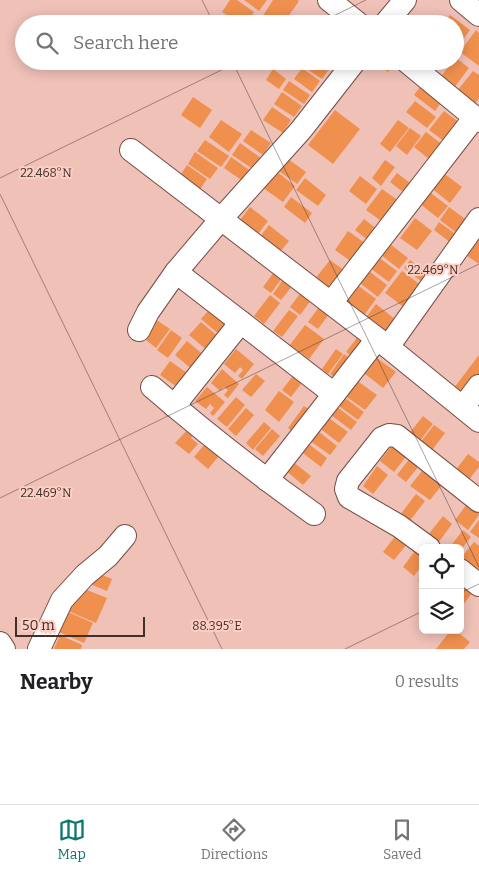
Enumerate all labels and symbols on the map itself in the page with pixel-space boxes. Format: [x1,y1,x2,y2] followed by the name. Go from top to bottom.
[20,166,72,180] text: 22.468°N
[408,263,459,277] text: 22.469°N
[21,486,72,500] text: 22.469°N
[15,614,145,637] scale bar
[192,619,242,633] text: 88.395°E

